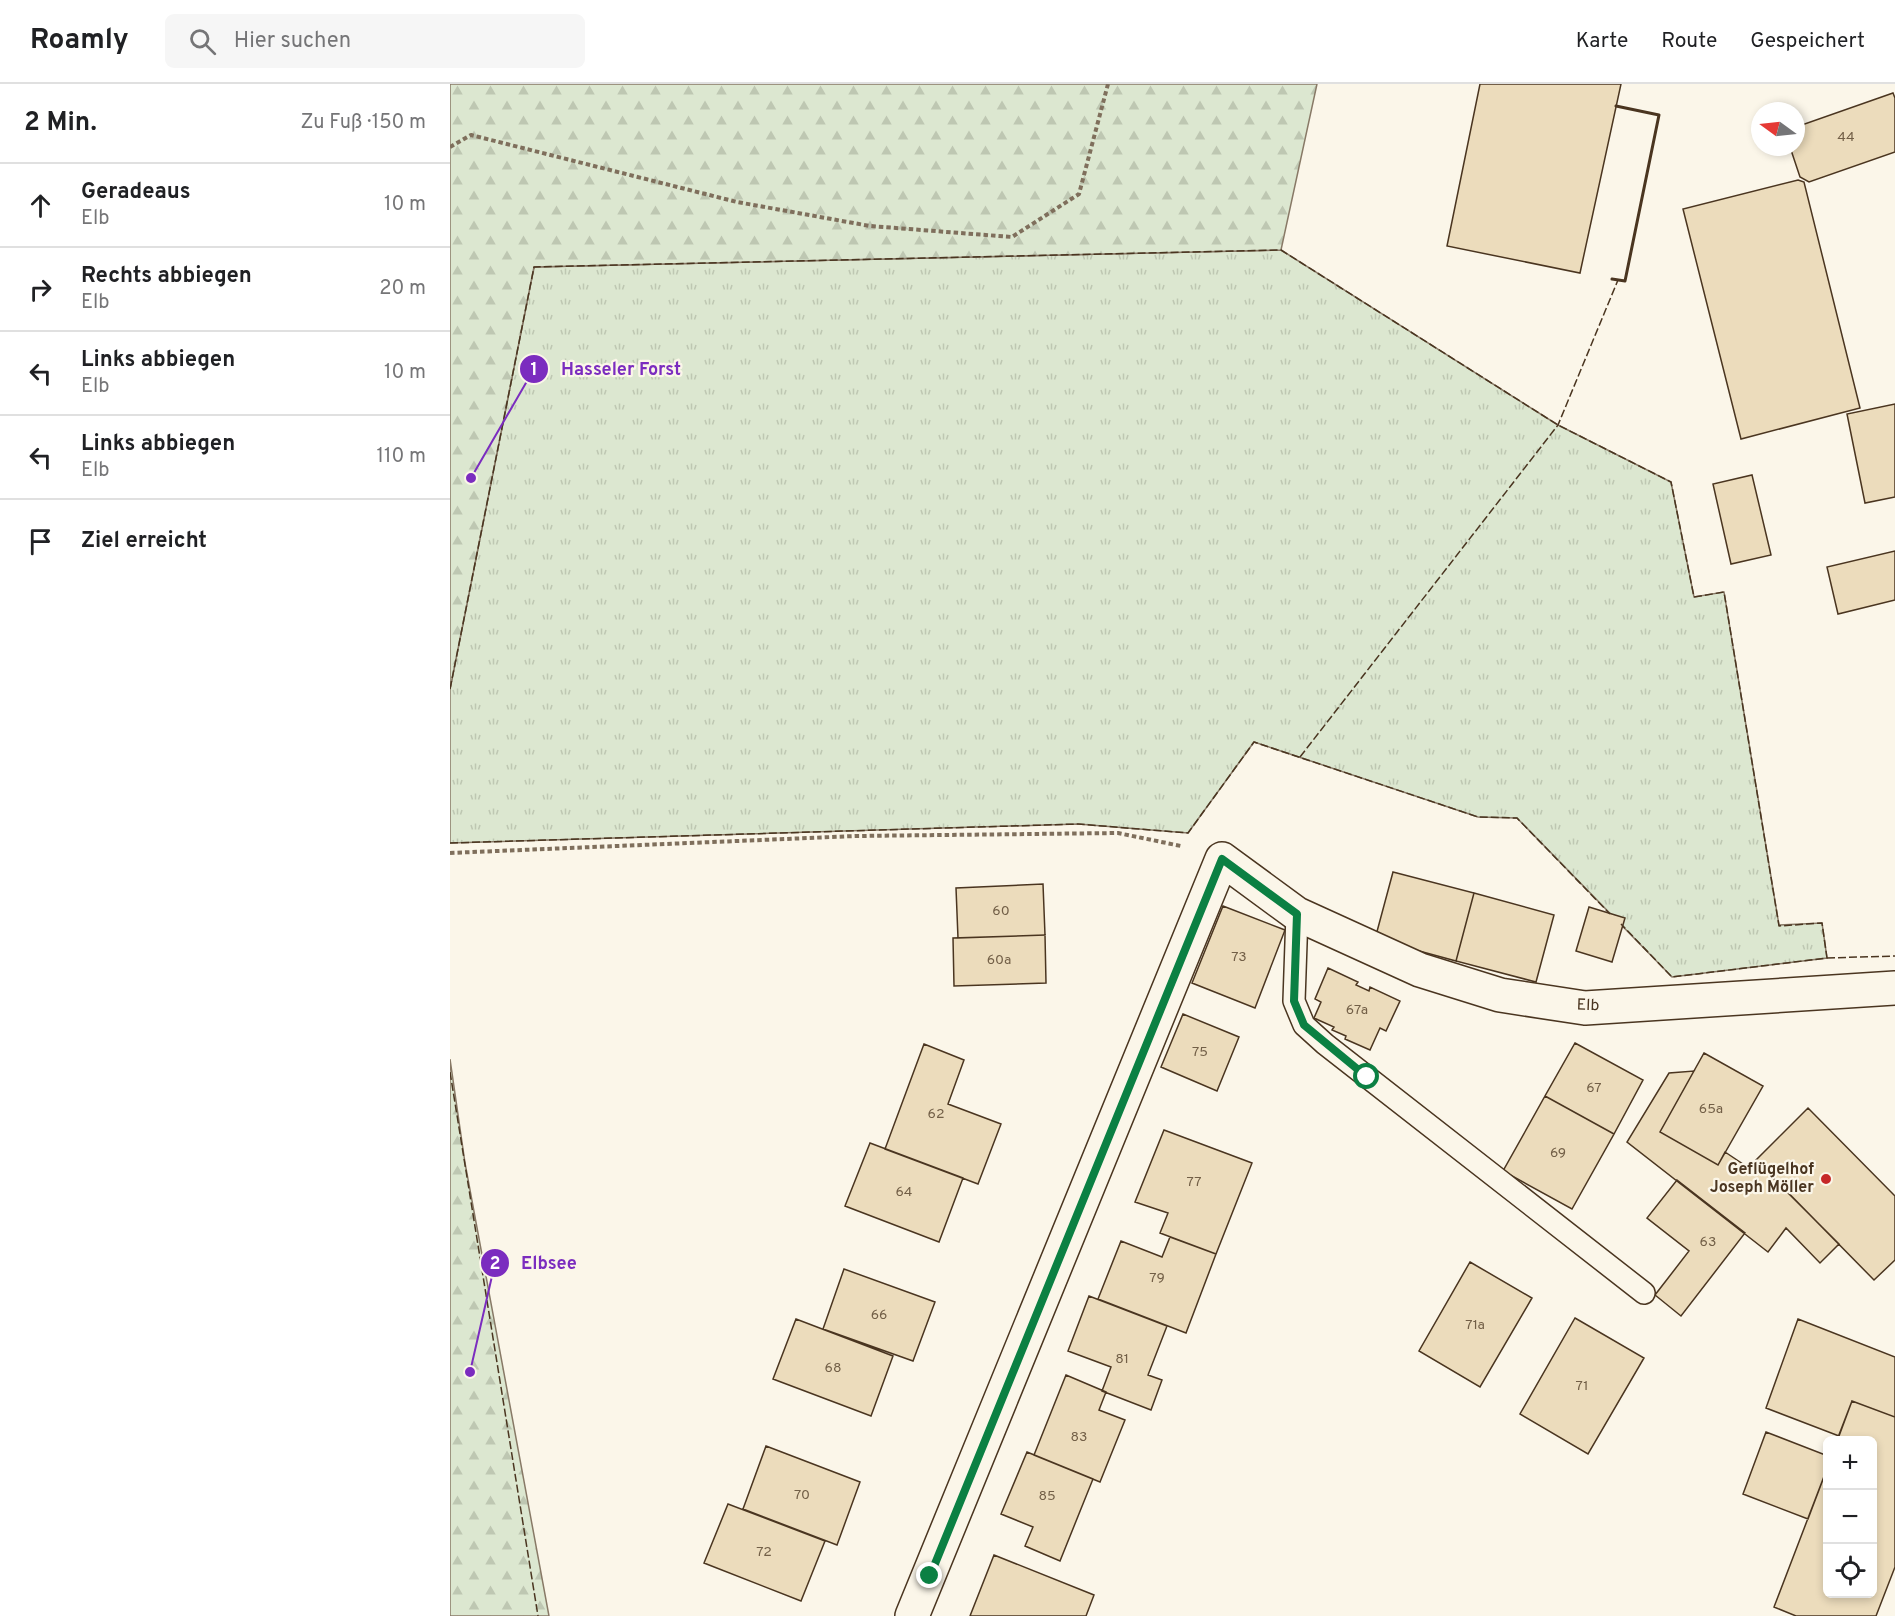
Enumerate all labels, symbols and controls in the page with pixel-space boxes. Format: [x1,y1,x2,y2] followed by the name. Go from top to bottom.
[165,14,585,68] search box
[30,23,129,59] text: Roamly
[186,25,219,58] icon: search
[234,28,351,55] text: Hier suchen
[1576,28,1628,55] text: Karte
[1661,28,1717,55] text: Route
[1750,28,1865,55] text: Gespeichert
[1751,102,1805,156] north arrow
[24,107,97,140] text: 2 Min.
[300,110,426,136] text: Zu Fuß · 150 m
[1837,129,1855,146] house number: 44
[81,179,191,206] text: Geradeaus
[24,189,57,222] icon: ahead
[384,192,426,218] text: 10 m
[81,206,109,232] text: Elb
[81,263,252,290] text: Rechts abbiegen
[24,273,57,306] icon: right
[379,276,426,302] text: 20 m
[81,290,109,316] text: Elb
[81,347,235,374] text: Links abbiegen
[519,351,693,387] callout: Hasseler Forst
[24,357,57,390] icon: left
[530,359,538,382] text: 1
[561,359,681,382] text: Hasseler Forst
[384,360,426,386] text: 10 m
[81,374,109,400] text: Elb
[81,431,235,458] text: Links abbiegen
[24,441,57,474] icon: left
[377,444,426,470] text: 110 m
[81,458,109,484] text: Elb
[24,525,57,558] icon: arrive
[81,528,207,555] text: Ziel erreicht
[992,903,1010,920] house number: 60
[1231,949,1247,966] house number: 73
[987,952,1011,969] house number: 60a
[1576,996,1600,1016] street label: Elb
[1346,1002,1368,1019] house number: 67a
[1192,1044,1208,1061] house number: 75
[1353,1063,1379,1089] route start
[1586,1080,1602,1097] house number: 67
[1699,1101,1723,1118] house number: 65a
[928,1106,944,1123] house number: 62
[1550,1145,1566,1162] house number: 69
[1710,1160,1814,1198] place label: Geflügelhof Joseph Möller
[1819,1172,1833,1186] marker: Geflügelhof Joseph Möller
[1186,1174,1202,1191] house number: 77
[895,1184,913,1201] house number: 64
[1700,1234,1716,1251] house number: 63
[480,1245,589,1281] callout: Elbsee
[489,1253,501,1276] text: 2
[521,1253,577,1276] text: Elbsee
[1149,1270,1165,1287] house number: 79
[871,1307,887,1324] house number: 66
[1465,1317,1485,1334] house number: 71a
[1115,1351,1129,1368] house number: 81
[825,1360,841,1377] house number: 68
[1576,1378,1588,1395] house number: 71
[1071,1429,1087,1446] house number: 83
[1823,1436,1877,1598] map controls
[1823,1436,1877,1490] button: +
[794,1487,810,1504] house number: 70
[1038,1488,1056,1505] house number: 85
[1823,1490,1877,1544] button: −
[756,1544,772,1561] house number: 72
[1823,1544,1877,1598] button: locate
[916,1562,942,1588] route end

